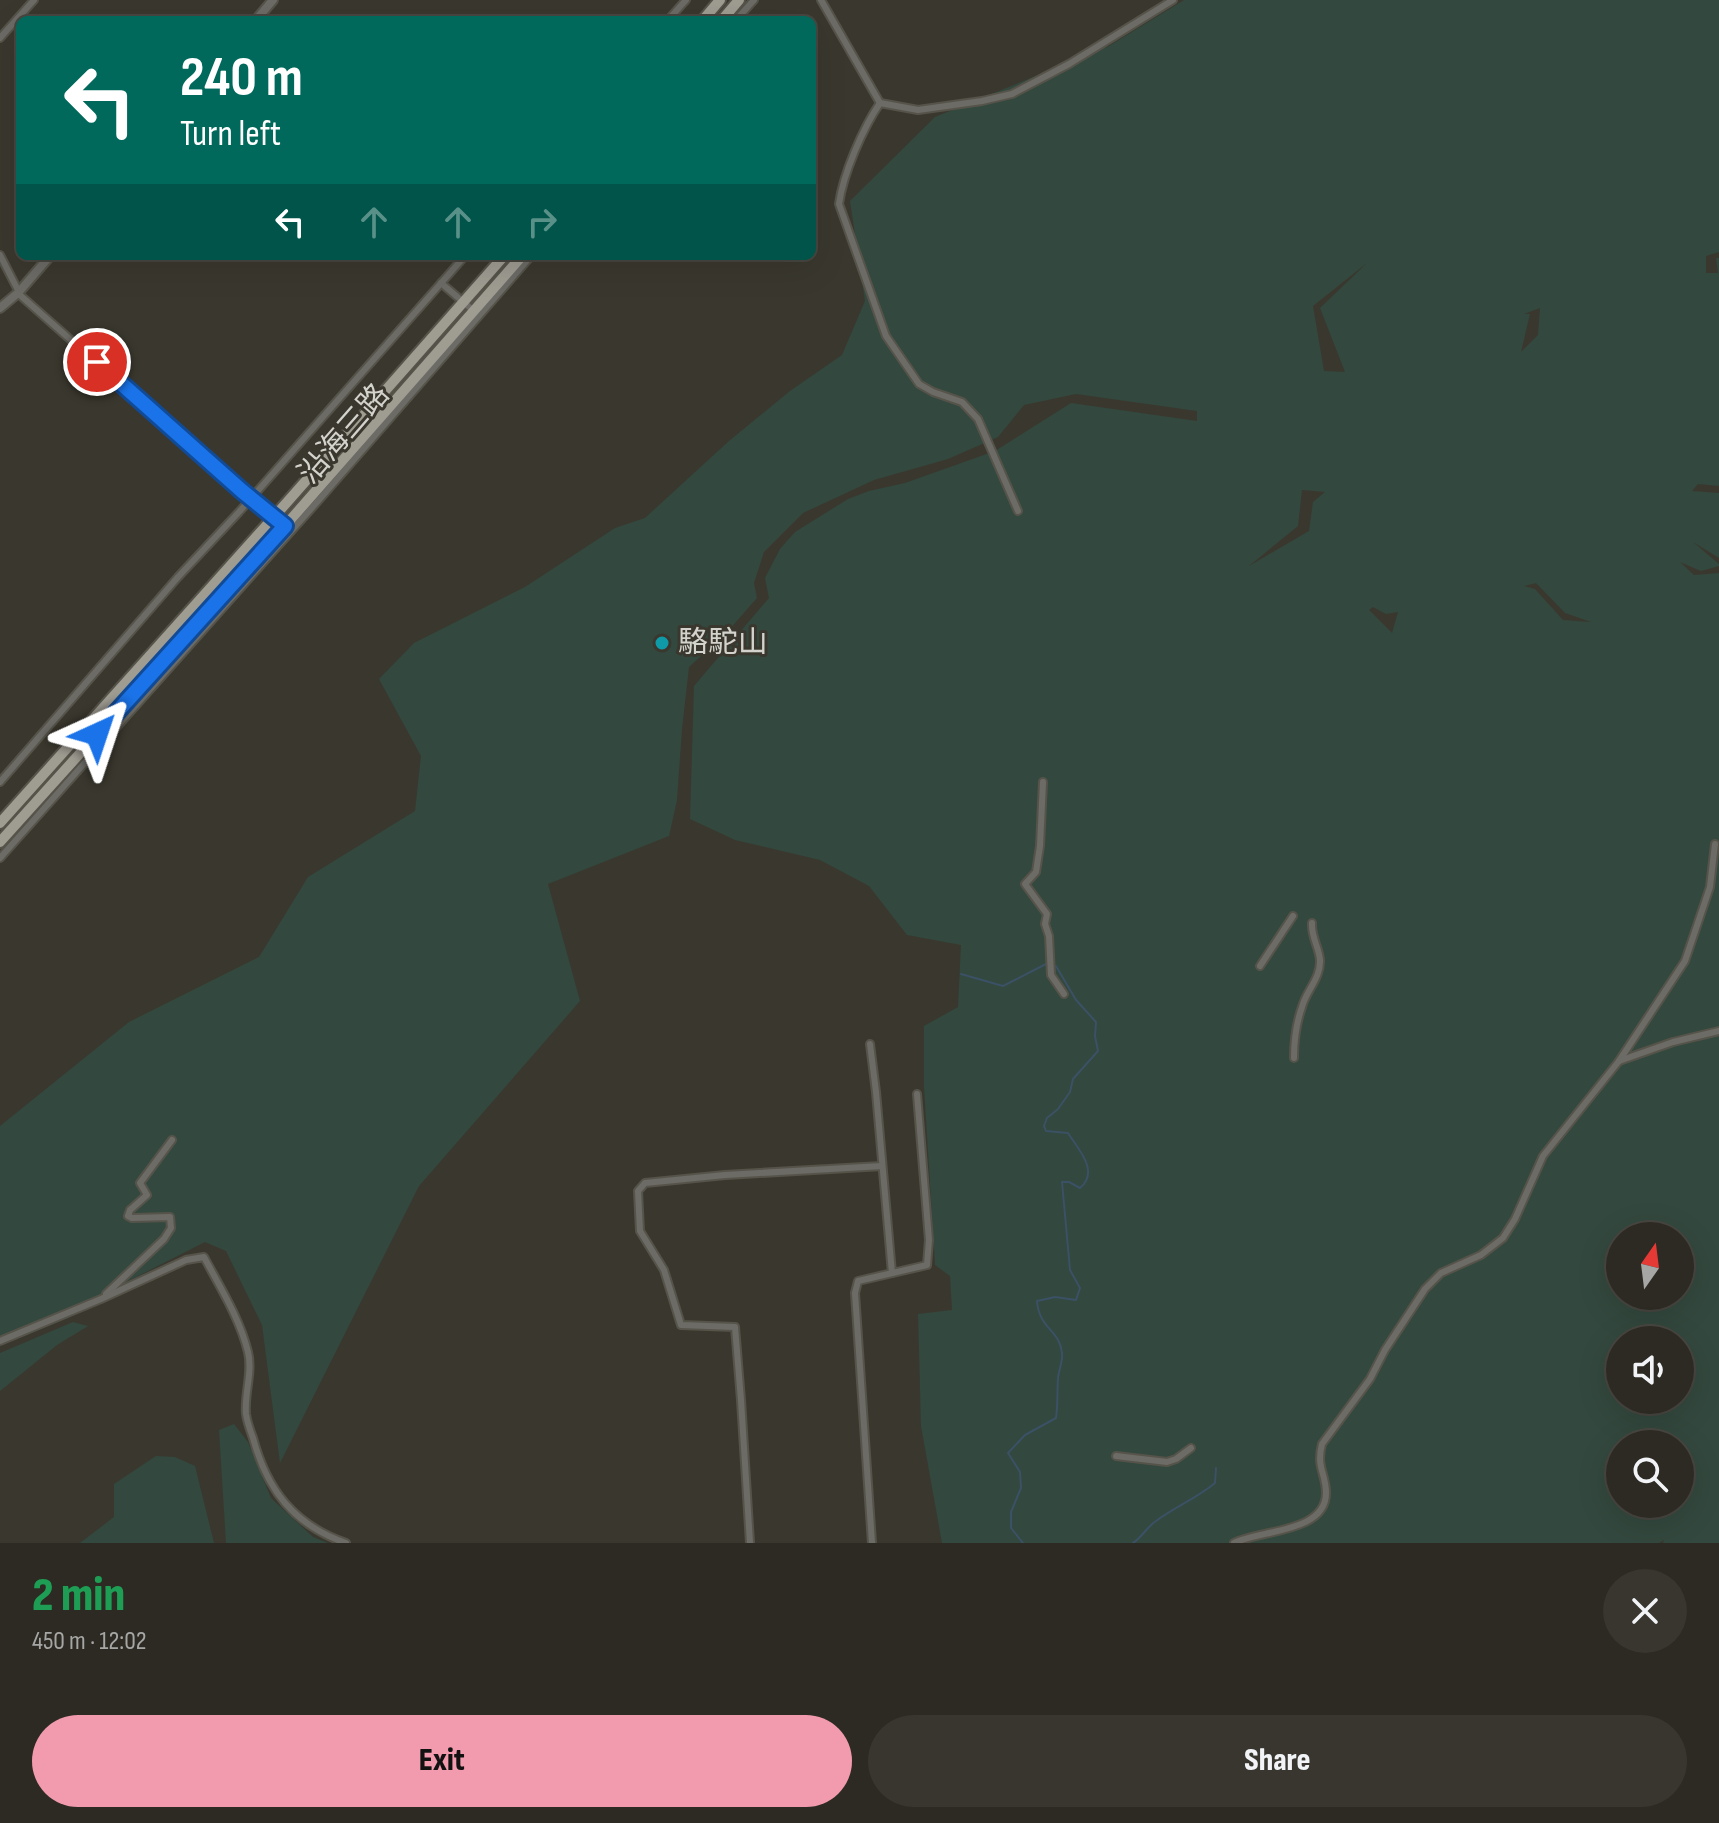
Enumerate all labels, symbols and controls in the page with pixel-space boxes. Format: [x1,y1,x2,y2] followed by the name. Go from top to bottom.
[180,45,303,112] text: 240 m
[48,48,152,152] icon: left
[180,113,281,156] text: Turn left
[268,200,312,244] icon: left
[352,200,396,244] icon: ahead
[436,200,480,244] icon: ahead
[520,200,564,244] icon: right
[63,328,131,396] pin
[75,340,119,384] icon: arrive
[291,377,397,491] street label: 沿海三路
[678,625,768,661] place label: 駱駝山
[653,634,671,652] marker: 駱駝山
[55,692,139,776] position arrow
[1606,1222,1694,1310] north arrow
[1606,1222,1694,1518] map controls
[1606,1326,1694,1414] button: sound
[1606,1430,1694,1518] button: search
[32,1567,125,1624] text: 2 min
[1603,1569,1687,1653] button: close
[32,1626,147,1657] text: 450 m · 12:02
[32,1715,852,1807] button: Exit
[868,1715,1687,1807] button: Share

